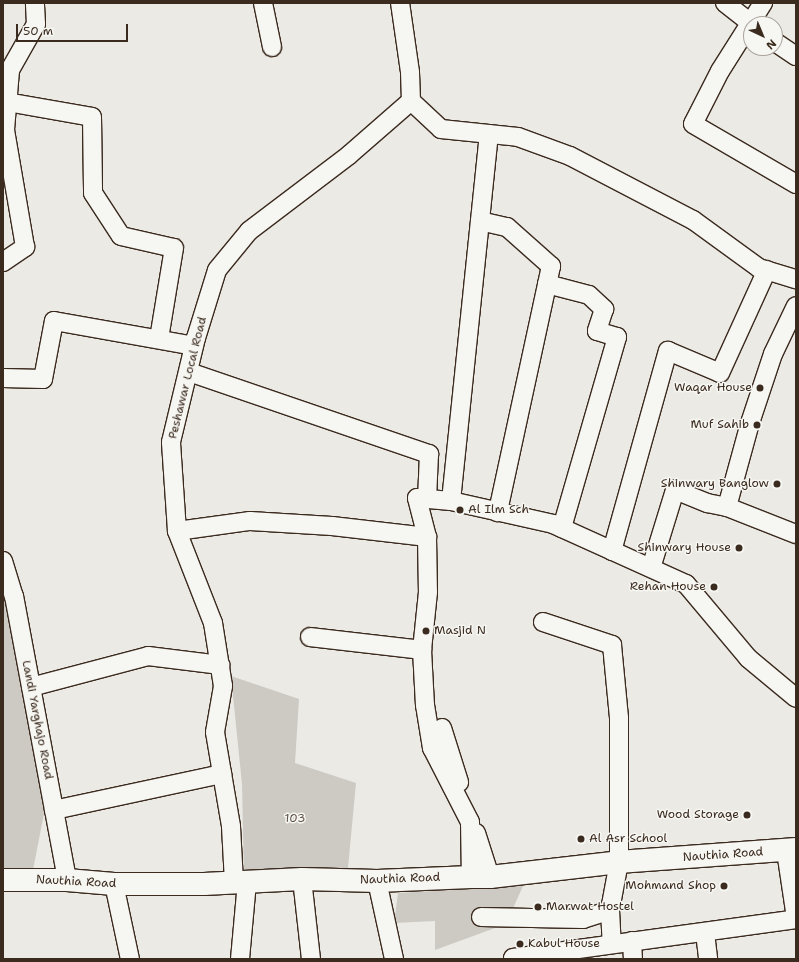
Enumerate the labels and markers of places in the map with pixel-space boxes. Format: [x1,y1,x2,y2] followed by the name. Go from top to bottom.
[674,381,752,395] place label: Waqar House
[755,383,765,393] marker: Waqar House
[690,418,749,432] place label: Muf Sahib
[752,420,762,430] marker: Muf Sahib
[661,477,769,491] place label: Shinwary Banglow
[772,479,782,489] marker: Shinwary Banglow
[468,503,529,517] place label: Al Ilm Sch
[455,505,465,515] marker: Al Ilm Sch
[637,541,731,555] place label: Shinwary House
[734,543,744,553] marker: Shinwary House
[630,580,706,594] place label: Rehan House
[709,582,719,592] marker: Rehan House
[434,624,486,638] place label: Masjid N
[421,626,431,636] marker: Masjid N
[657,808,739,822] place label: Wood Storage
[742,810,752,820] marker: Wood Storage
[589,832,667,846] place label: Al Asr School
[576,834,586,844] marker: Al Asr School
[625,879,716,893] place label: Mohmand Shop
[719,881,729,891] marker: Mohmand Shop
[546,900,634,914] place label: Marwat Hostel
[533,902,543,912] marker: Marwat Hostel
[528,937,600,951] place label: Kabul House
[515,939,525,949] marker: Kabul House

